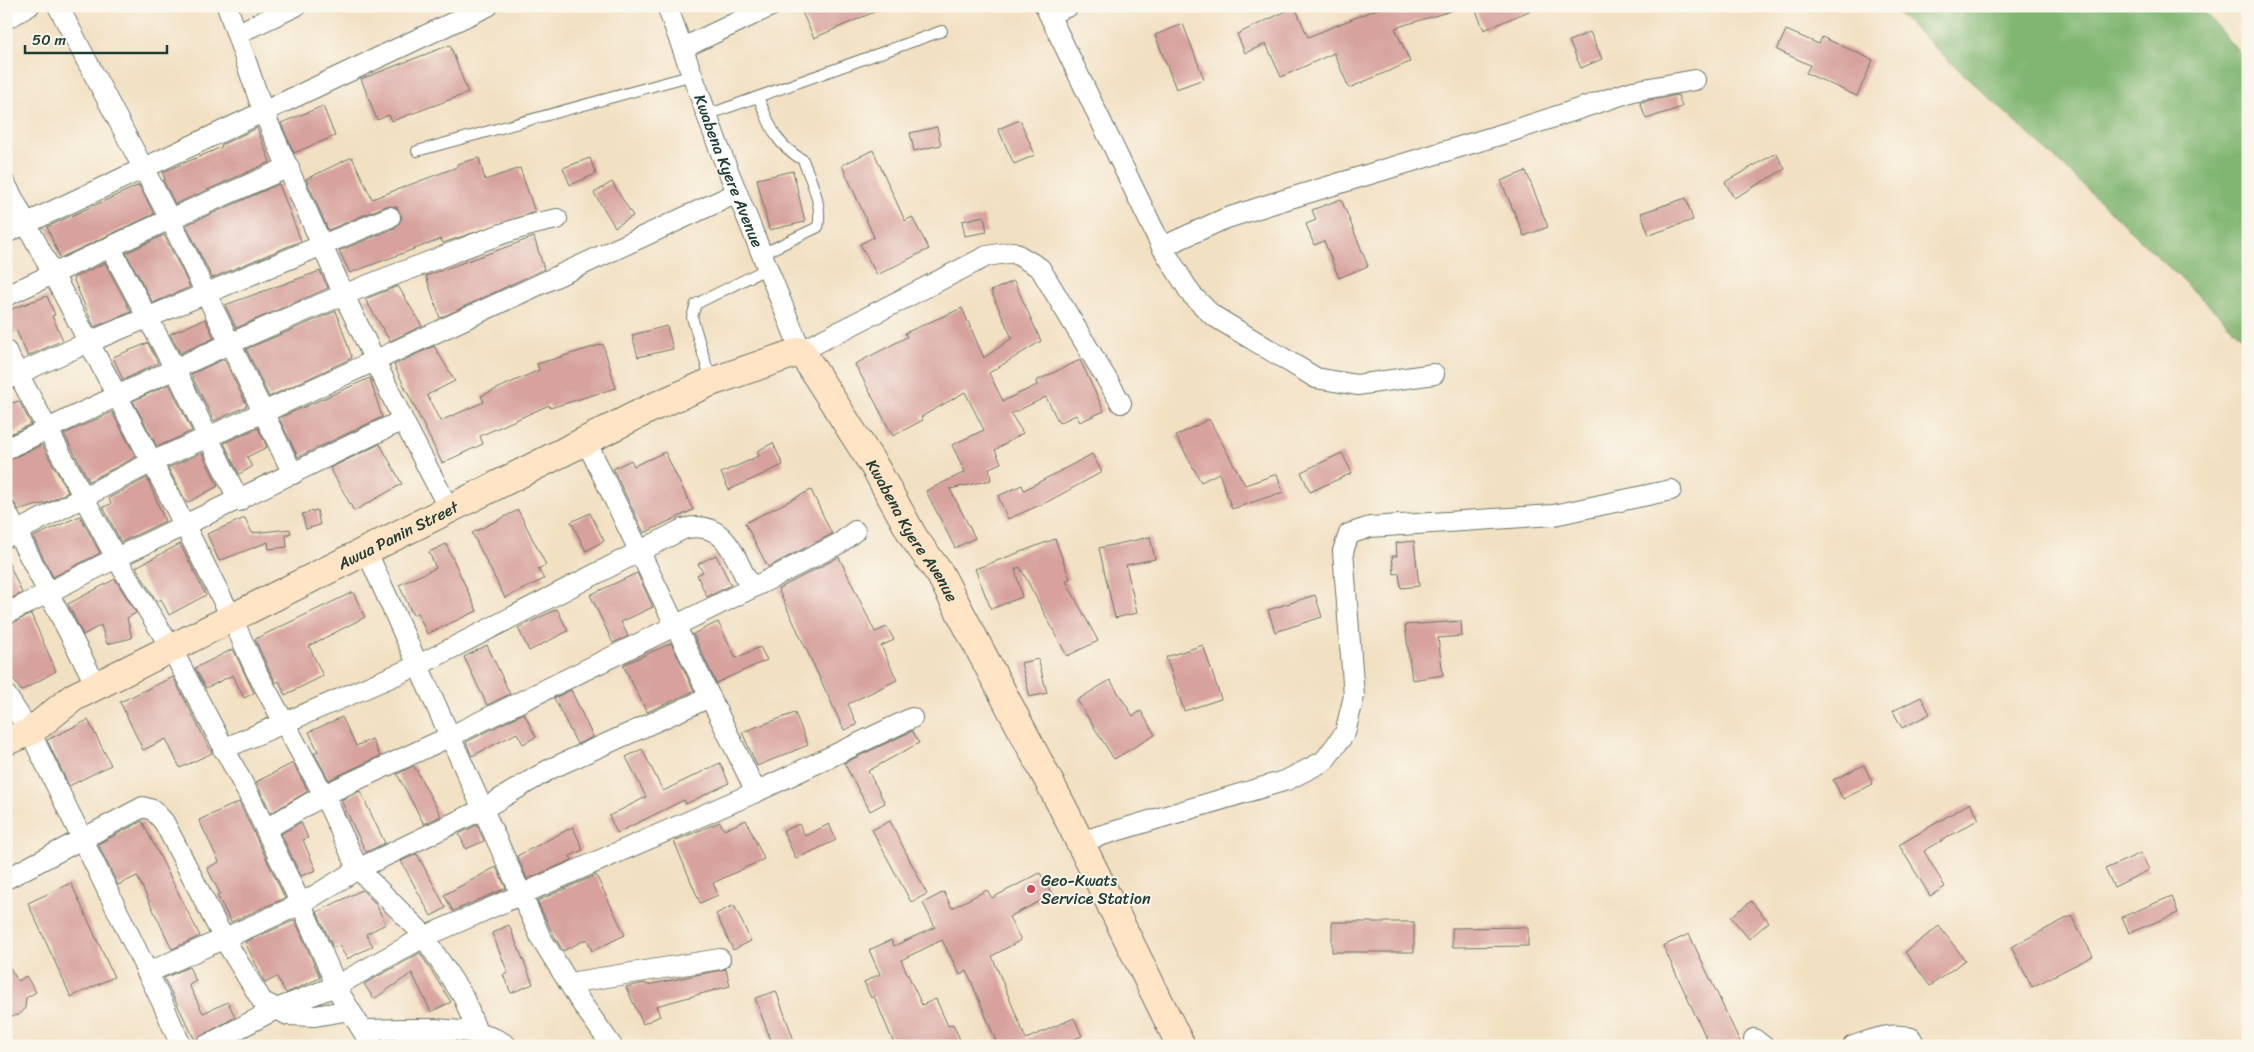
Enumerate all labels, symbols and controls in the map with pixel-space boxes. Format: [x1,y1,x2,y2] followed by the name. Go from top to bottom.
[25,22,168,54] scale bar
[32,27,67,53] text: 50 m
[686,90,772,252] street label: Kwabena Kyere Avenue
[858,453,967,607] street label: Kwabena Kyere Avenue
[331,492,464,578] street label: Awua Panin Street
[1041,866,1151,913] place label: Geo-Kwats Service Station
[1025,883,1037,895] marker: Geo-Kwats Service Station

